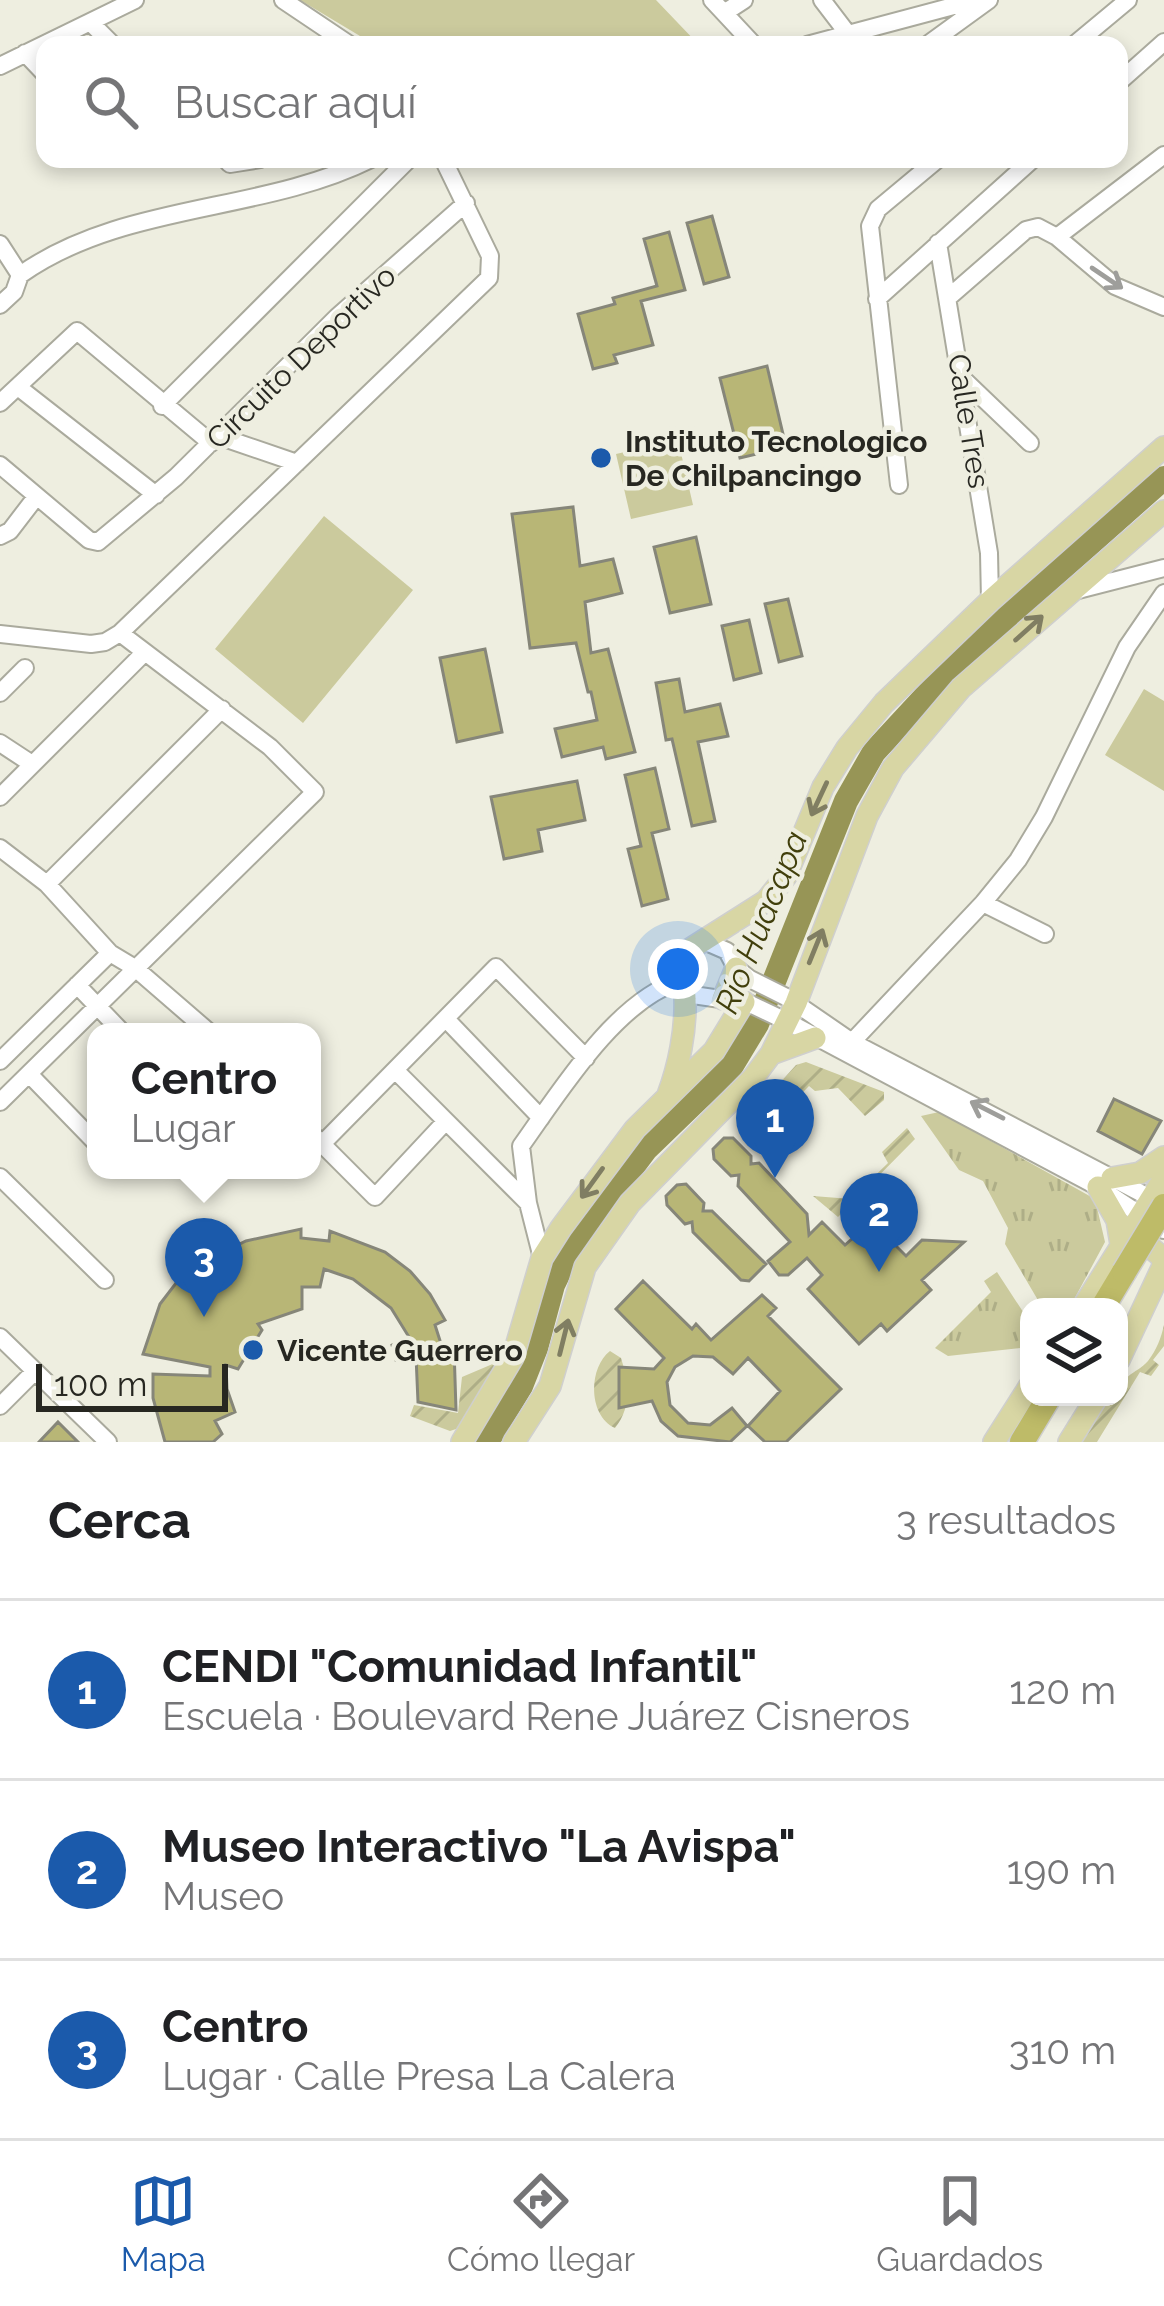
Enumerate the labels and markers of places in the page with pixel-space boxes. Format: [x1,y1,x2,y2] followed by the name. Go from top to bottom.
[625,424,928,493] place label: Instituto Tecnologico De Chilpancingo
[588,445,614,471] marker: Instituto Tecnologico De Chilpancingo
[736,1079,814,1178] pin: 1
[840,1173,918,1272] pin: 2
[165,1218,243,1317] pin: 3
[277,1333,523,1368] place label: Vicente Guerrero
[240,1337,266,1363] marker: Vicente Guerrero

